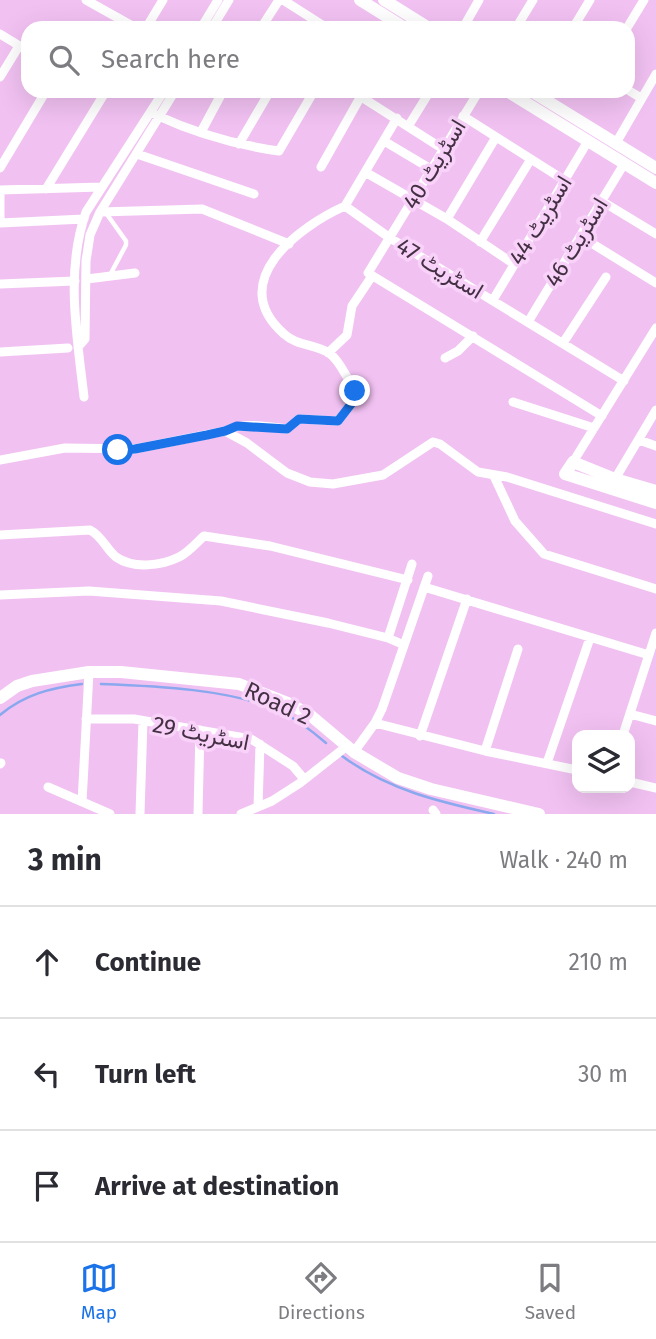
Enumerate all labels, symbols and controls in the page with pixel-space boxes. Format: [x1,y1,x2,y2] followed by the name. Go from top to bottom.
[21,21,635,98] search box
[45,41,83,79] icon: search
[101,44,240,75] text: Search here
[396,114,473,215] street label: اسٹریٹ 40
[502,170,578,270] street label: اسٹریٹ 44
[538,192,614,292] street label: اسٹریٹ 46
[391,231,489,306] street label: اسٹریٹ 47
[339,375,370,406] route end
[102,434,133,465] route start
[240,675,316,731] street label: Road 2
[150,710,252,757] street label: اسٹریٹ 29
[572,730,635,793] map controls
[572,730,635,793] button: layers
[28,842,102,878] text: 3 min
[500,846,628,874] text: Walk · 240 m
[28,943,66,981] icon: ahead
[95,947,201,978] text: Continue
[569,948,628,976] text: 210 m
[28,1055,66,1093] icon: left
[95,1059,196,1090] text: Turn left
[578,1060,628,1088] text: 30 m
[28,1167,66,1205] icon: arrive
[95,1171,339,1202] text: Arrive at destination
[80,1259,118,1324] tab: Map
[278,1259,365,1324] tab: Directions
[525,1259,576,1324] tab: Saved

